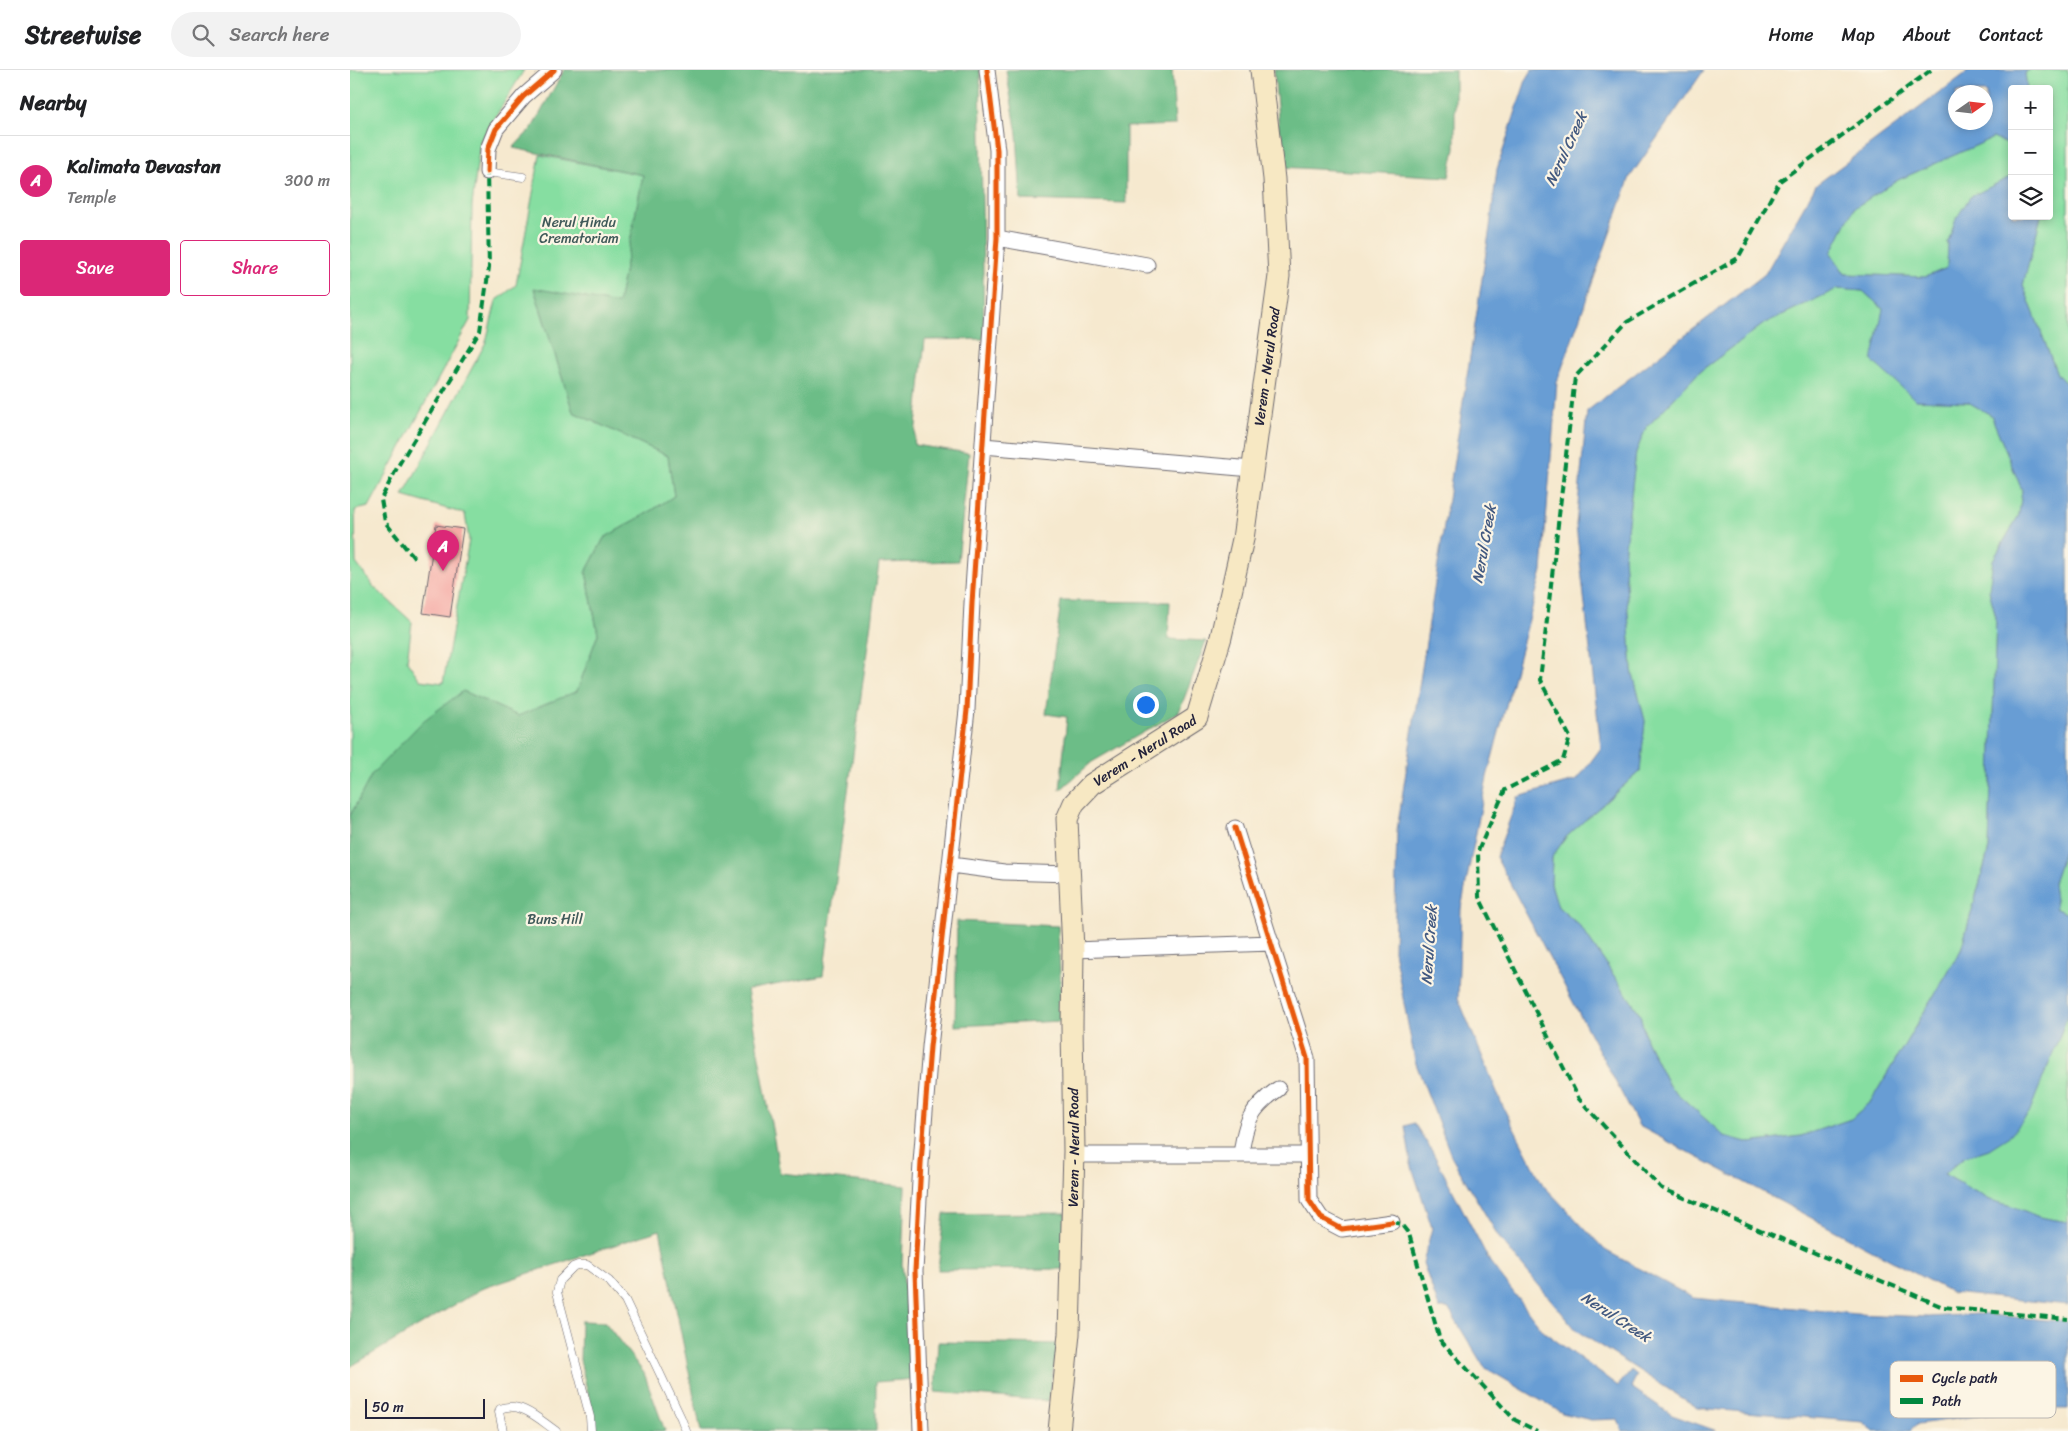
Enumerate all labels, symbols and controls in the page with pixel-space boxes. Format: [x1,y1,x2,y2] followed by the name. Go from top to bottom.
[171,12,521,57] search box
[25,14,141,56] text: Streetwise
[229,18,329,51] text: Search here
[1769,19,1814,51] text: Home
[1842,19,1875,51] text: Map
[1903,19,1951,51] text: About
[1979,19,2043,51] text: Contact
[189,21,217,49] icon: search
[20,84,86,122] text: Nearby
[1948,85,1993,130] north arrow
[2008,85,2053,220] map controls
[2008,85,2053,130] button: +
[1538,106,1595,190] water label: Nerul Creek
[2008,130,2053,175] button: −
[67,150,221,183] text: Kalimata Devastan
[31,166,41,195] text: A
[285,166,330,195] text: 300 m
[2008,175,2053,220] button: layers
[67,183,116,212] text: Temple
[539,210,619,251] park label: Nerul Hindu Crematoriam
[20,240,170,296] button: Save
[180,240,330,296] button: Share
[1247,304,1288,427] street label: Verem - Nerul Road
[1464,501,1504,585] water label: Nerul Creek
[427,530,459,571] pin: A
[1133,692,1159,718] your location
[1088,707,1203,793] street label: Verem - Nerul Road
[1413,903,1445,985] water label: Nerul Creek
[527,907,584,932] park label: Buns Hill
[1060,1086,1087,1208] street label: Verem - Nerul Road
[1576,1285,1658,1350] water label: Nerul Creek
[1890,1361,2056,1418] legend
[1932,1366,1998,1391] text: Cycle path
[1932,1389,1961,1414] text: Path
[372,1395,404,1420] text: 50 m
[365,1396,485,1419] scale bar

